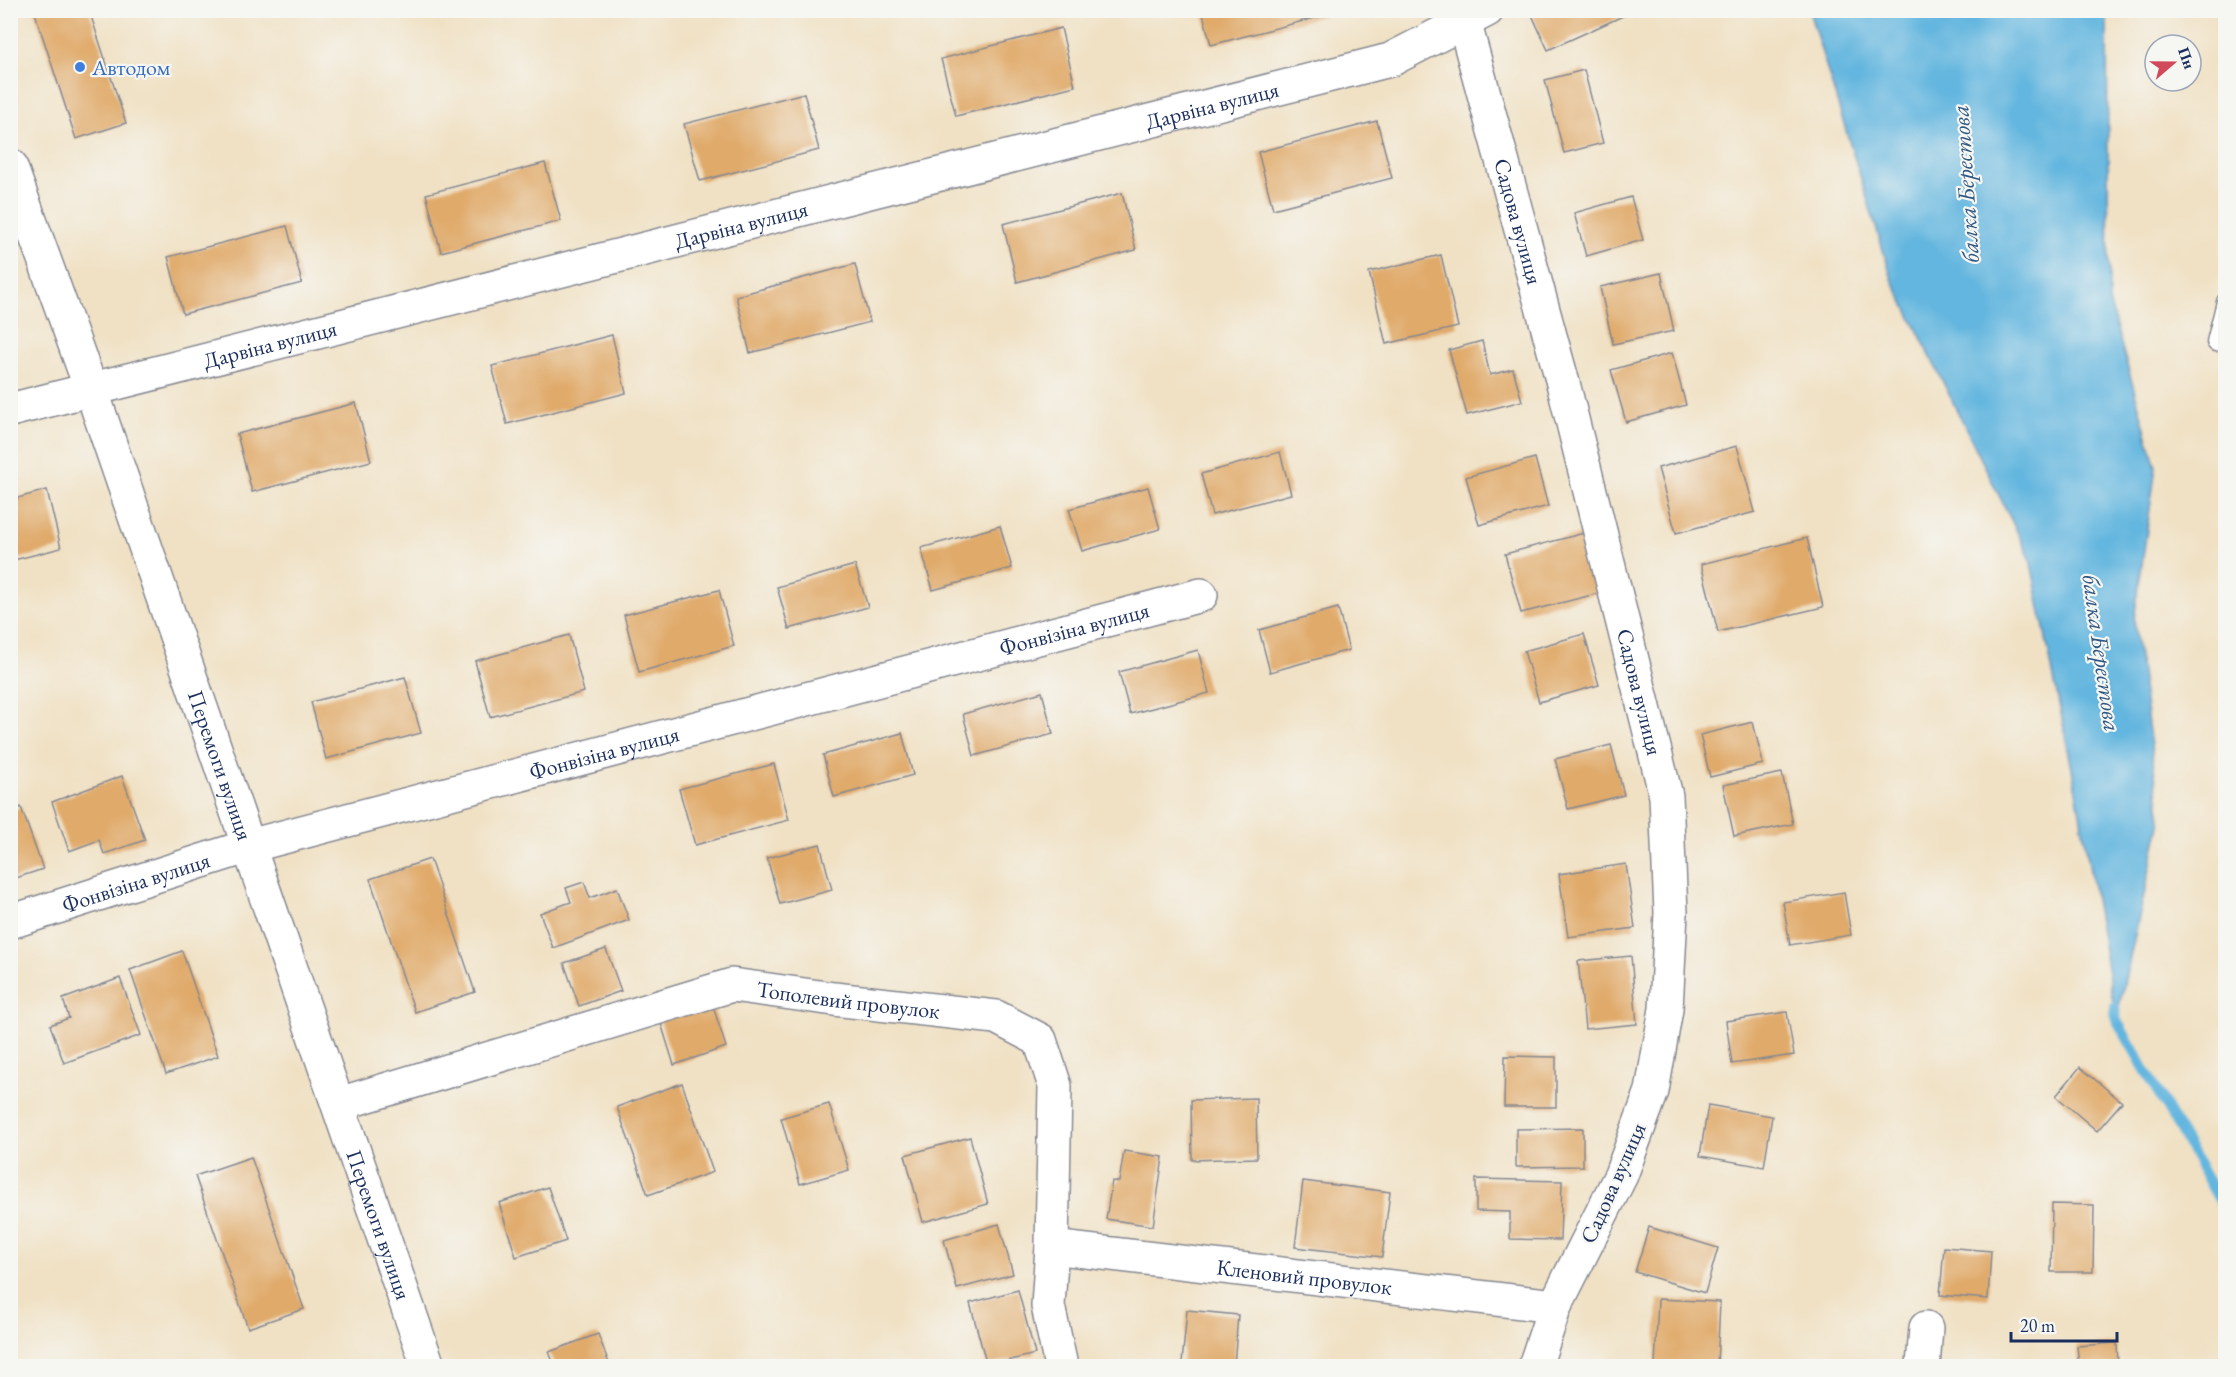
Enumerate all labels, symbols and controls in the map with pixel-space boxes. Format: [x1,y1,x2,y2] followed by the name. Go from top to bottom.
[2143,33,2203,93] north arrow
[2173,44,2200,72] text: Пн
[91,53,171,82] place label: Автодом
[73,60,87,74] marker: Автодом
[1142,74,1282,136] street label: Дарвіна вулиця
[1944,104,1986,264] water label: балка Берестова
[1488,155,1550,288] street label: Садова вулиця
[671,194,811,255] street label: Дарвіна вулиця
[200,313,340,375] street label: Дарвіна вулиця
[2076,573,2128,733] water label: балка Берестова
[996,595,1152,662] street label: Фонвізіна вулиця
[1610,626,1670,758] street label: Садова вулиця
[181,686,260,844] street label: Перемоги вулиця
[526,719,682,786] street label: Фонвізіна вулиця
[58,845,214,919] street label: Фонвізіна вулиця
[755,974,942,1025] street label: Тополевий провулок
[1573,1118,1653,1248] street label: Садова вулиця
[340,1146,419,1303] street label: Перемоги вулиця
[1215,1252,1394,1301] street label: Кленовий провулок
[2011,1305,2118,1343] scale bar
[2020,1314,2055,1337] text: 20 m

